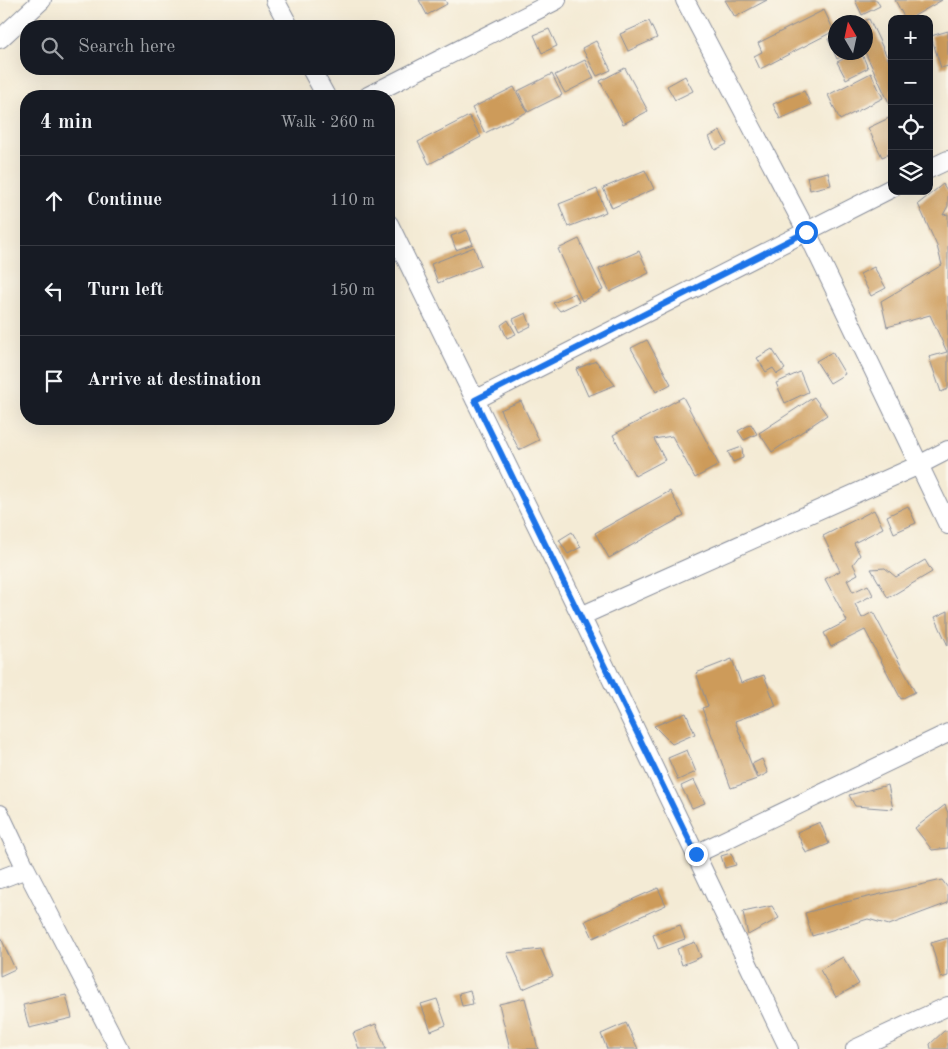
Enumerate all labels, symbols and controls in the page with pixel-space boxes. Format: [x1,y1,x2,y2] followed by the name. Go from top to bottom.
[828,15,873,60] north arrow
[888,15,933,195] map controls
[888,15,933,60] button: +
[20,20,395,75] search box
[38,34,66,62] icon: search
[78,38,175,57] text: Search here
[888,60,933,105] button: −
[888,105,933,150] button: locate
[40,112,93,133] text: 4 min
[280,115,375,131] text: Walk · 260 m
[888,150,933,195] button: layers
[40,187,68,215] icon: ahead
[87,191,162,210] text: Continue
[330,193,375,209] text: 110 m
[795,221,818,244] route start
[40,277,68,305] icon: left
[87,281,164,300] text: Turn left
[330,283,375,299] text: 150 m
[40,367,68,395] icon: arrive
[87,371,261,390] text: Arrive at destination
[685,843,708,866] route end

